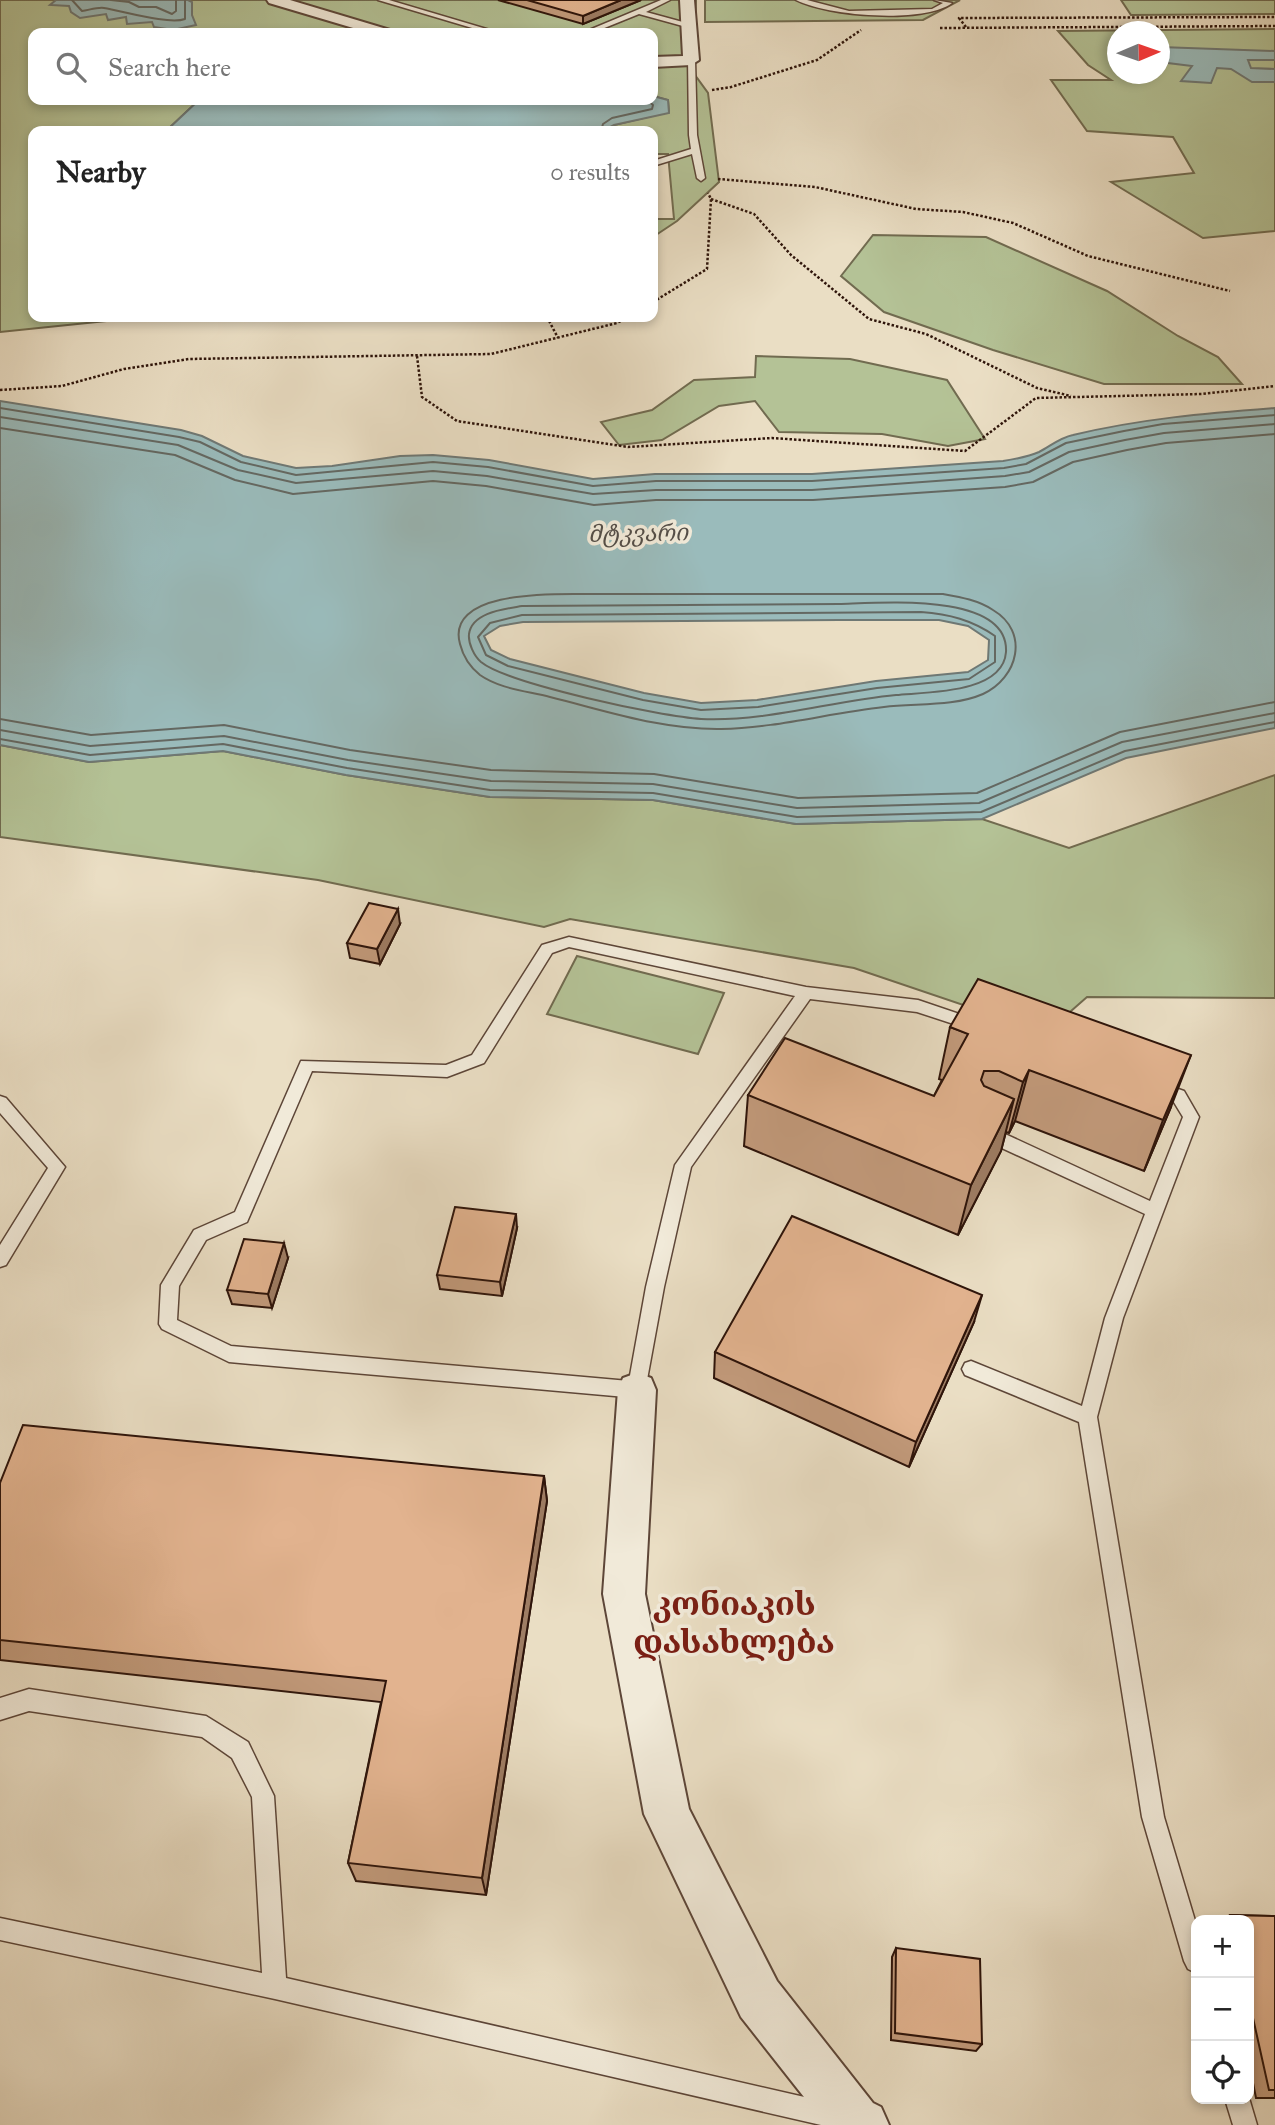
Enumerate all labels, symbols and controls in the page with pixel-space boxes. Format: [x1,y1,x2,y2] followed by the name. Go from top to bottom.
[1107,21,1170,84] north arrow
[28,28,658,105] search box
[52,48,90,86] icon: search
[108,51,231,83] text: Search here
[56,154,146,190] text: Nearby
[550,158,630,186] text: 0 results
[588,518,690,548] water label: მტკვარი
[633,1584,835,1662] district label: კონიაკის დასახლება
[1191,1915,1254,2104] map controls
[1191,1915,1254,1978] button: +
[1191,1978,1254,2041] button: −
[1191,2041,1254,2104] button: locate

